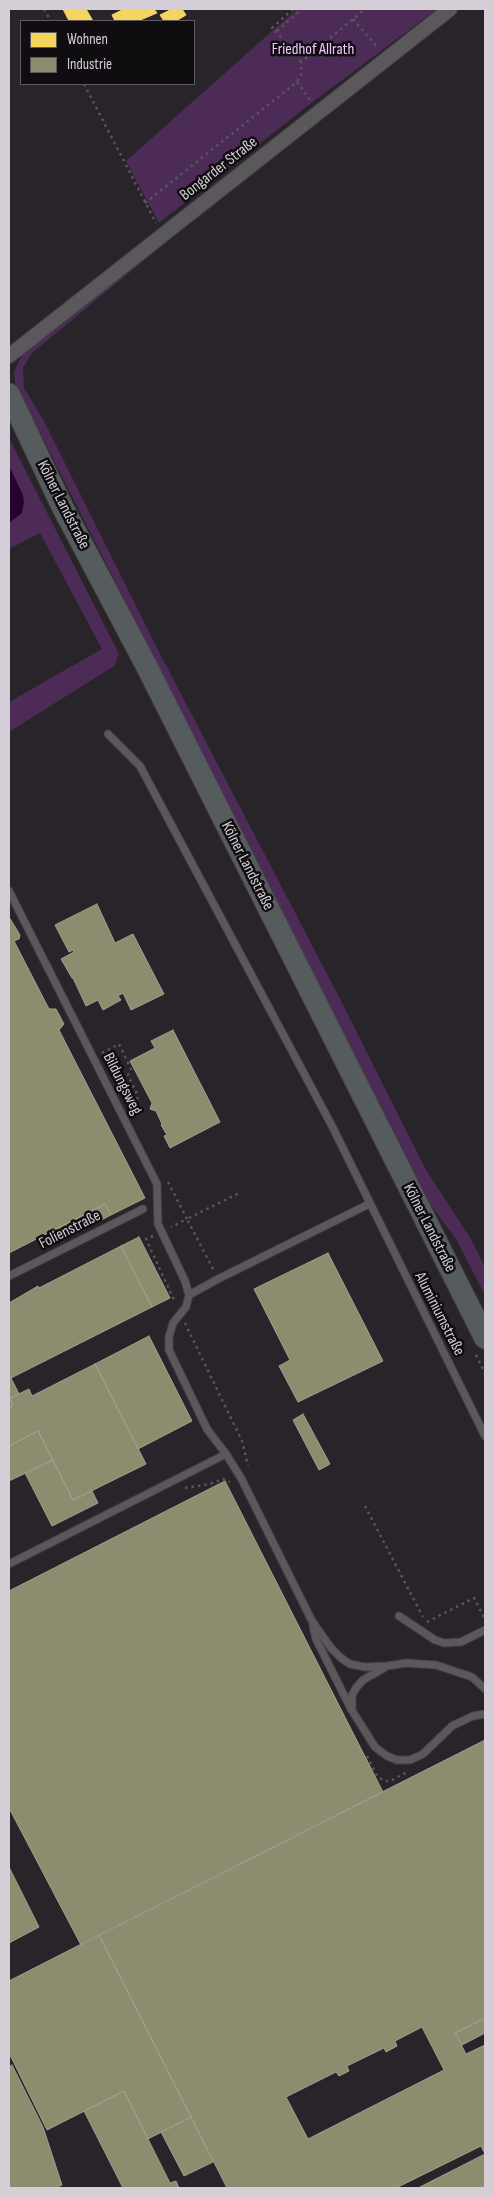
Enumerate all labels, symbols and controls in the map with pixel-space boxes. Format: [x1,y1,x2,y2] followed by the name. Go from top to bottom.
[20,20,195,85] legend
[67,30,108,49] text: Wohnen
[272,40,354,60] park label: Friedhof Allrath
[67,55,112,74] text: Industrie
[176,133,262,205] street label: Bongarder Straße
[32,457,94,553] street label: Kölner Landstraße
[216,818,278,914] street label: Kölner Landstraße
[98,1050,146,1118] street label: Bildungsweg
[398,1180,460,1276] street label: Kölner Landstraße
[36,1206,104,1254] street label: Folienstraße
[410,1269,468,1359] street label: Aluminiumstraße

